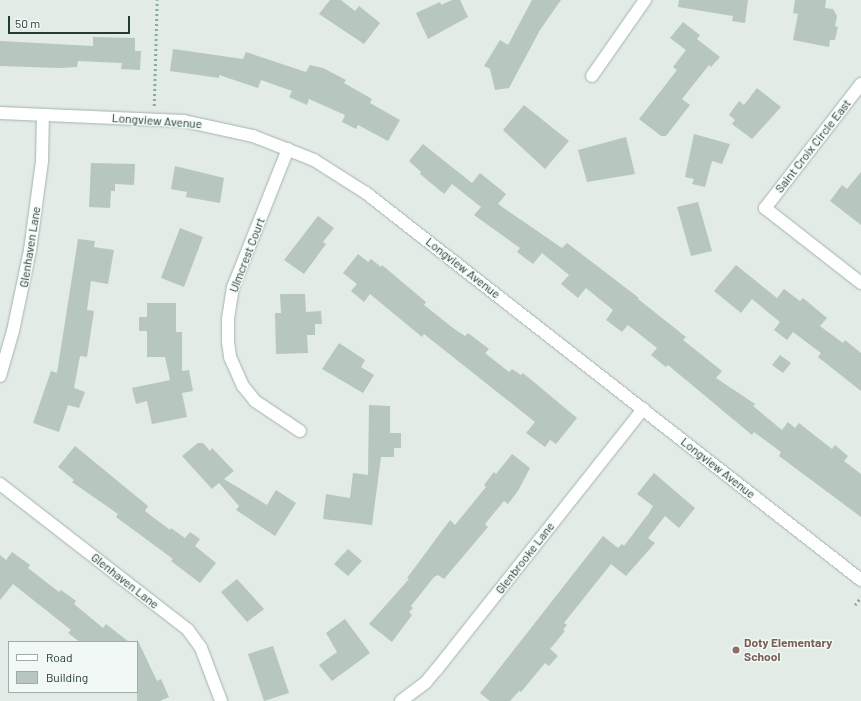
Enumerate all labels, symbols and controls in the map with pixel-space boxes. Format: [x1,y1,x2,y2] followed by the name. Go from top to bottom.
[10,8,132,34] scale bar
[15,16,40,30] text: 50 m
[772,96,854,196] street label: Saint Croix Circle East
[111,111,203,131] street label: Longview Avenue
[16,205,44,289] street label: Glenhaven Lane
[226,216,268,294] street label: Ulmcrest Court
[423,234,503,302] street label: Longview Avenue
[678,434,758,502] street label: Longview Avenue
[492,519,558,597] street label: Glenbrooke Lane
[88,550,162,612] street label: Glenhaven Lane
[744,636,832,664] place label: Doty Elementary School
[8,641,138,693] legend
[731,645,741,655] marker: Doty Elementary School
[46,650,73,664] text: Road
[46,670,88,684] text: Building

